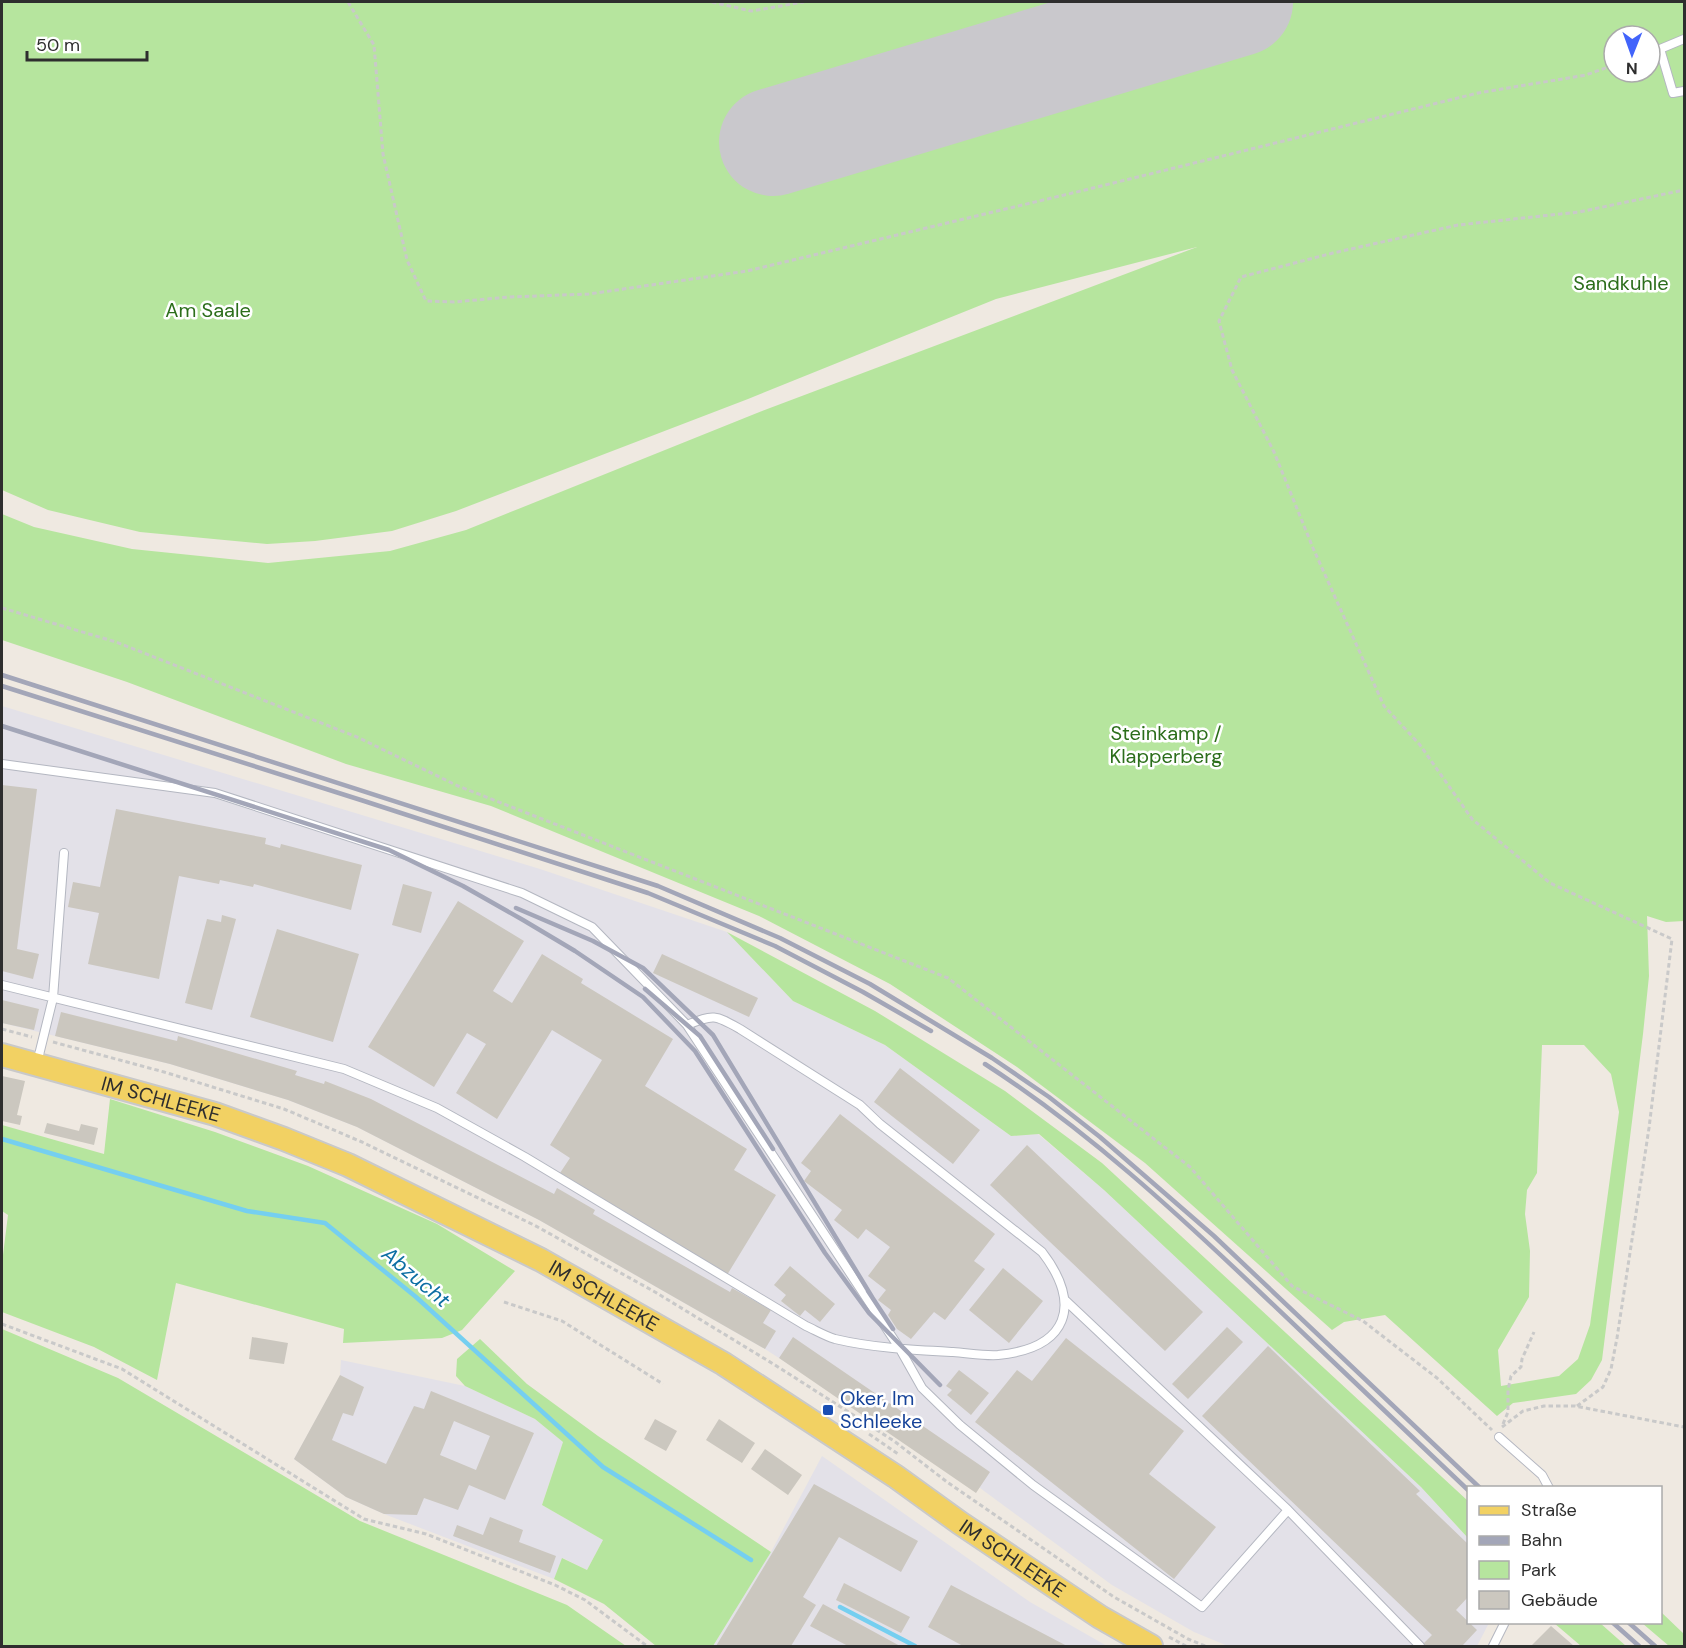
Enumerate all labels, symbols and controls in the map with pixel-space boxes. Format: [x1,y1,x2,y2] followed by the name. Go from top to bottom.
[27,24,147,62] scale bar
[1602,24,1662,84] north arrow
[36,33,80,57] text: 50 m
[1626,58,1638,79] text: N
[1573,270,1669,296] park label: Sandkuhle
[165,297,251,323] park label: Am Saale
[1109,720,1223,769] park label: Steinkamp / Klapperberg
[98,1070,224,1128] street label: IM SCHLEEKE
[375,1240,457,1314] water label: Abzucht
[544,1254,664,1337] street label: IM SCHLEEKE
[840,1385,922,1434] place label: Oker, Im Schleeke
[821,1403,835,1417] marker: Oker, Im Schleeke
[1467,1486,1662,1624] legend
[1521,1498,1577,1522] text: Straße
[954,1513,1071,1603] street label: IM SCHLEEKE
[1521,1528,1562,1552] text: Bahn
[1521,1558,1557,1582] text: Park
[1521,1588,1598,1612] text: Gebäude

